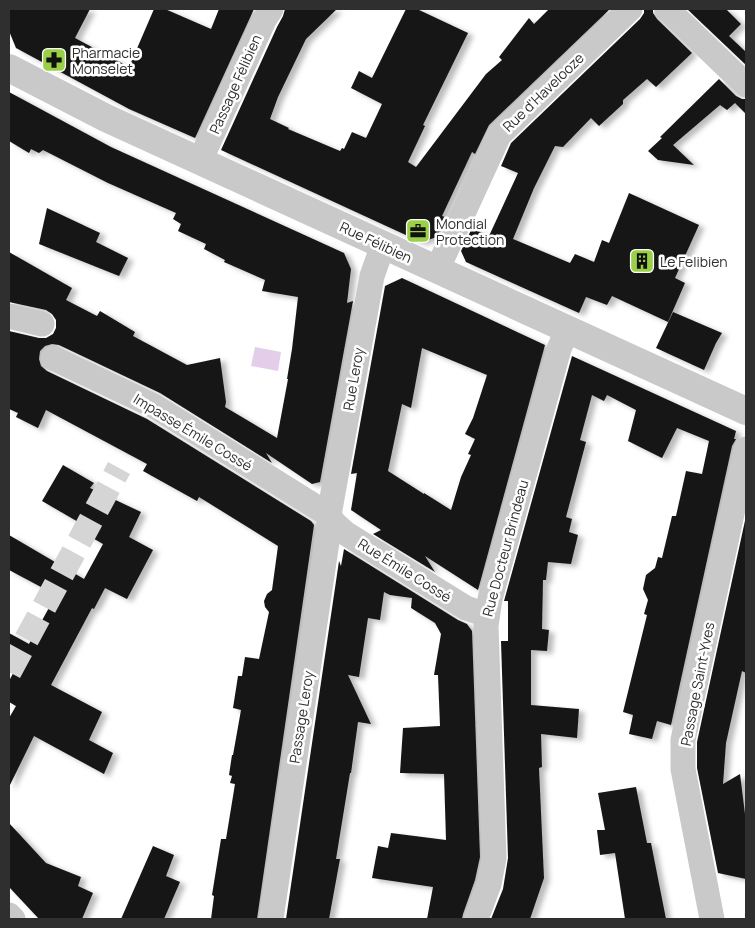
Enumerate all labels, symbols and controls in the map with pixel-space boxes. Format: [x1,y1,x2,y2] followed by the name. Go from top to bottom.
[205,31,265,137] street label: Passage Félibien
[72,43,140,78] place label: Pharmacie Monselet
[41,47,67,73] pharmacy icon: Pharmacie Monselet
[498,48,588,136] street label: Rue d'Havelooze
[436,214,504,249] place label: Mondial Protection
[337,217,415,267] street label: Rue Félibien
[405,218,431,244] office icon: Mondial Protection
[629,248,655,274] building icon: Le Felibien
[660,252,728,271] place label: Le Felibien
[338,345,368,412] street label: Rue Leroy
[130,389,256,475] street label: Impasse Émile Cossé
[478,478,532,618] street label: Rue Docteur Brindeau
[355,534,455,606] street label: Rue Émile Cossé
[676,620,718,748] street label: Passage Saint-Yves
[284,669,318,765] street label: Passage Leroy

